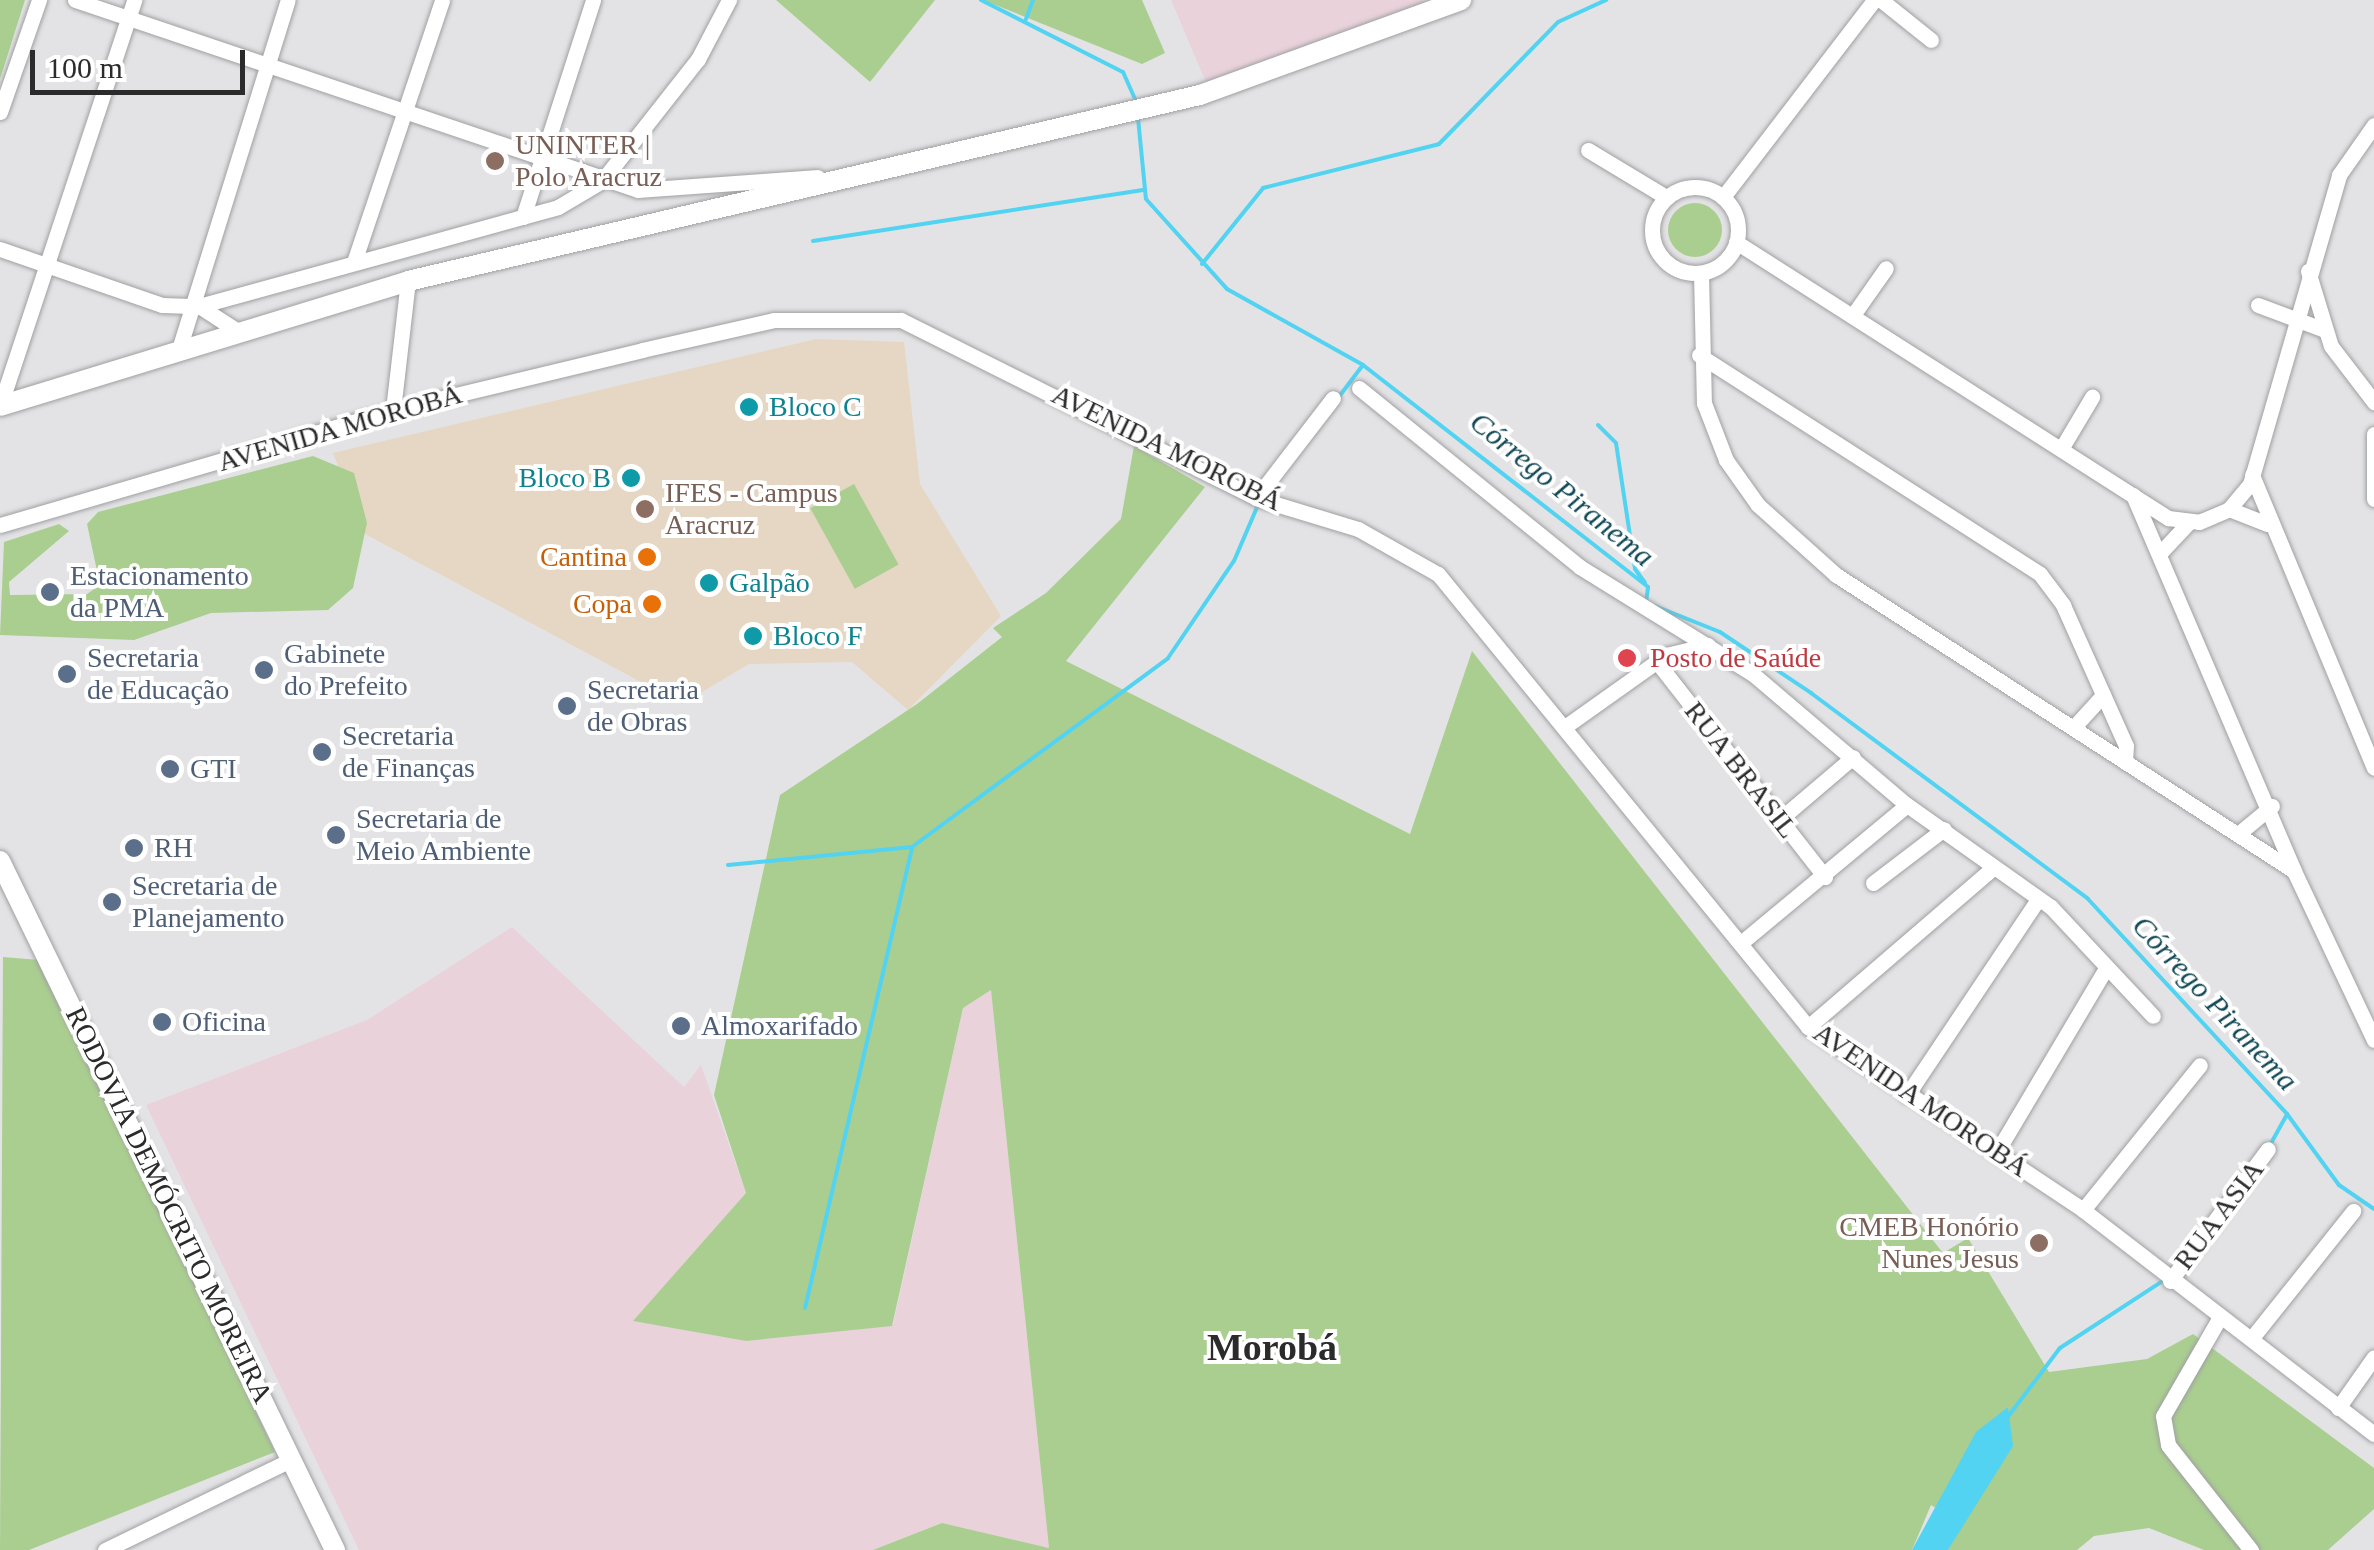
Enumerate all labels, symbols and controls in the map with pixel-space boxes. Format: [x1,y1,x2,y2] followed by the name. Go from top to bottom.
[35,30,250,92] scale bar
[47,51,123,84] text: 100 m
[515,128,664,194] place label: UNINTER | Polo Aracruz
[484,150,506,172] marker: UNINTER | Polo Aracruz
[213,377,467,479] street label: AVENIDA MOROBÁ
[1046,377,1288,519] street label: AVENIDA MOROBÁ
[769,390,862,424] place label: Bloco C
[738,396,760,418] marker: Bloco C
[1463,404,1661,574] water label: Córrego Piranema
[518,461,611,495] place label: Bloco B
[620,467,642,489] marker: Bloco B
[665,476,838,542] place label: IFES - Campus Aracruz
[634,498,656,520] marker: IFES - Campus Aracruz
[540,540,627,574] place label: Cantina
[636,546,658,568] marker: Cantina
[70,559,249,625] place label: Estacionamento da PMA
[729,566,810,600] place label: Galpão
[698,572,720,594] marker: Galpão
[39,581,61,603] marker: Estacionamento da PMA
[573,587,632,621] place label: Copa
[641,593,663,615] marker: Copa
[773,619,862,653] place label: Bloco F
[742,625,764,647] marker: Bloco F
[284,637,408,703] place label: Gabinete do Prefeito
[87,641,229,707] place label: Secretaria de Educação
[1650,641,1821,675] place label: Posto de Saúde
[1614,645,1640,671] marker: Posto de Saúde
[253,659,275,681] marker: Gabinete do Prefeito
[56,663,78,685] marker: Secretaria de Educação
[587,673,699,739] place label: Secretaria de Obras
[1677,694,1805,846] street label: RUA BRASIL
[556,695,578,717] marker: Secretaria de Obras
[342,719,475,785] place label: Secretaria de Finanças
[311,741,333,763] marker: Secretaria de Finanças
[190,752,237,786] place label: GTI
[159,758,181,780] marker: GTI
[356,802,533,868] place label: Secretaria de Meio Ambiente
[325,824,347,846] marker: Secretaria de Meio Ambiente
[154,831,193,865] place label: RH
[123,837,145,859] marker: RH
[132,869,284,935] place label: Secretaria de Planejamento
[101,891,123,913] marker: Secretaria de Planejamento
[2125,908,2305,1098] water label: Córrego Piranema
[58,1001,280,1409] street label: RODOVIA DEMÓCRITO MOREIRA
[182,1005,266,1039] place label: Oficina
[701,1009,858,1043] place label: Almoxarifado
[151,1011,173,1033] marker: Oficina
[670,1015,692,1037] marker: Almoxarifado
[1806,1015,2036,1185] street label: AVENIDA MOROBÁ
[2166,1152,2272,1278] street label: RUA ASIA
[1839,1210,2019,1276] place label: CMEB Honório Nunes Jesus
[2028,1232,2050,1254] marker: CMEB Honório Nunes Jesus
[1207,1325,1337,1371] district label: Morobá

